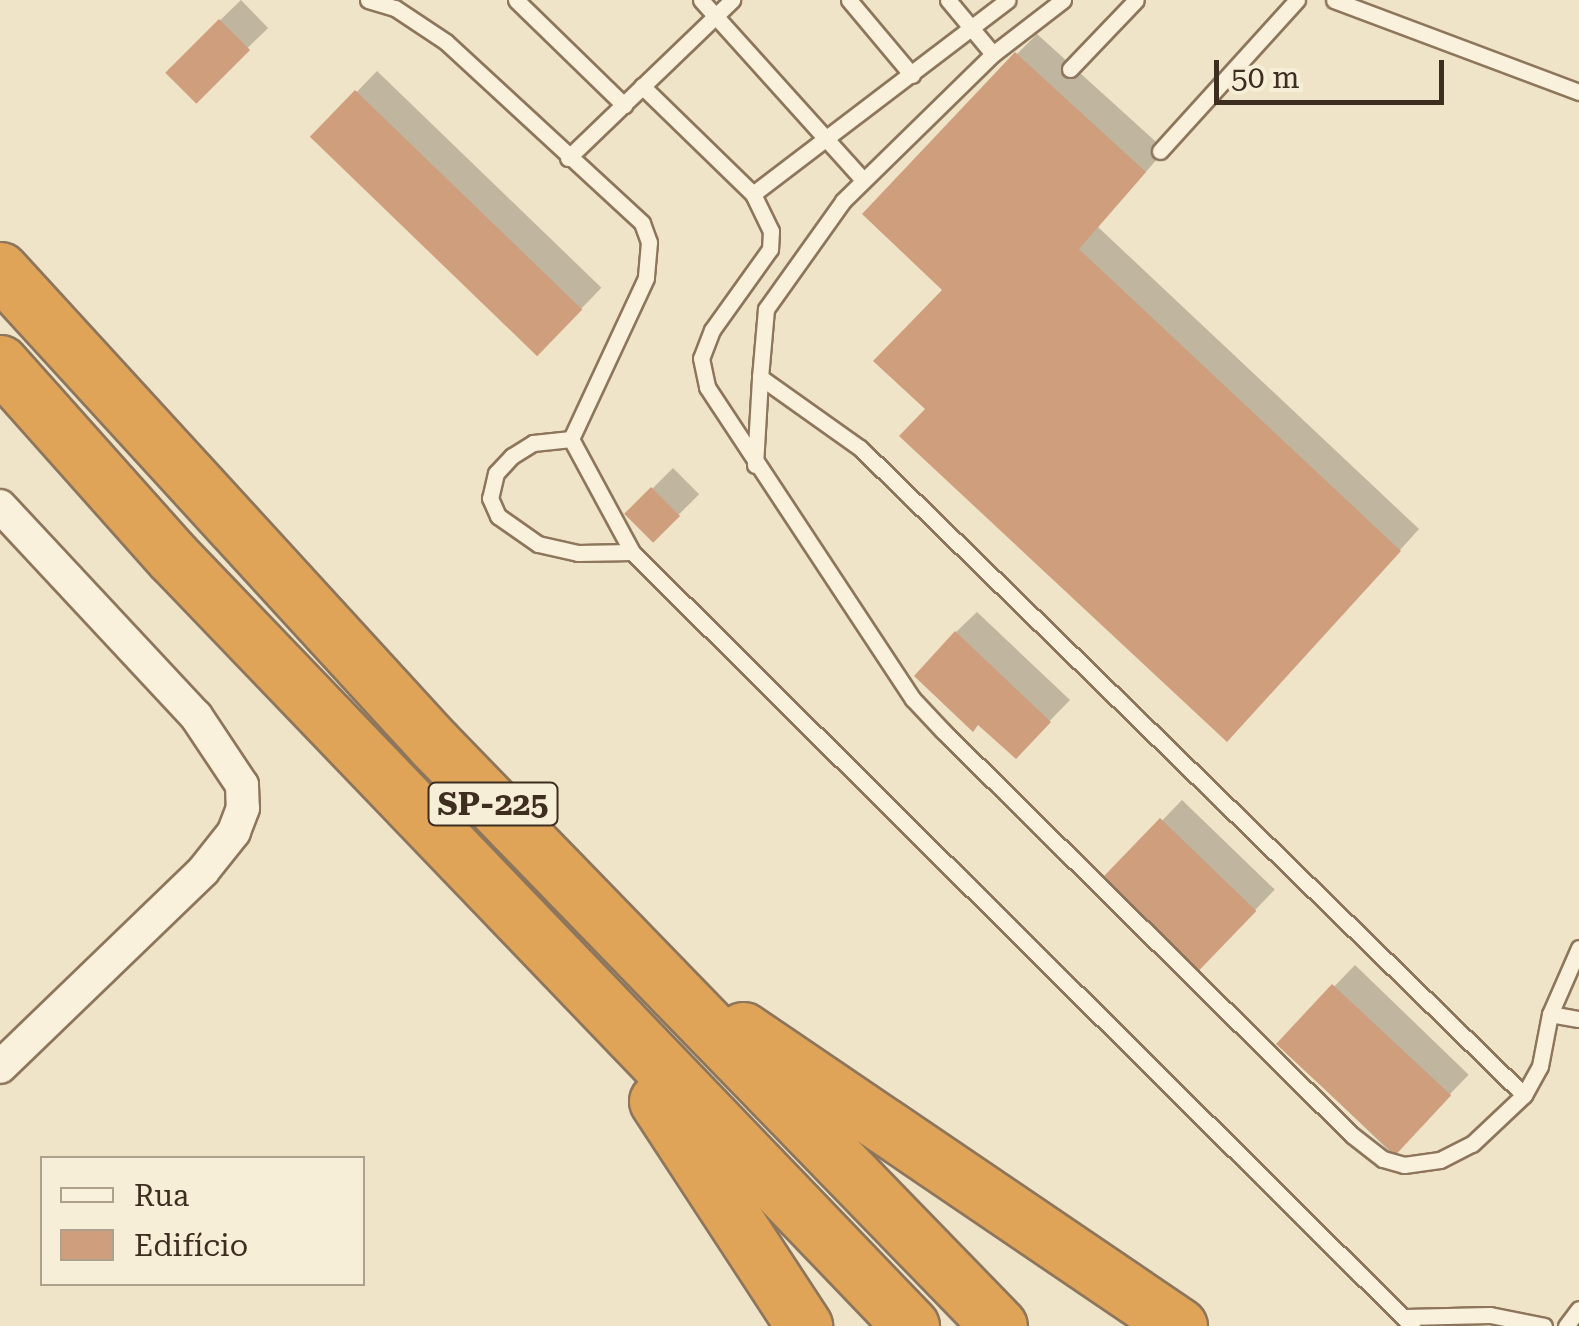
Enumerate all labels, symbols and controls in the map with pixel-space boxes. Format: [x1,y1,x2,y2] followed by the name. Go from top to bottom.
[1219,40,1449,102] scale bar
[1231,60,1300,95] text: 50 m
[426,777,560,831] road number: SP-225
[40,1156,365,1286] legend
[134,1178,189,1213] text: Rua
[134,1228,248,1263] text: Edifício

